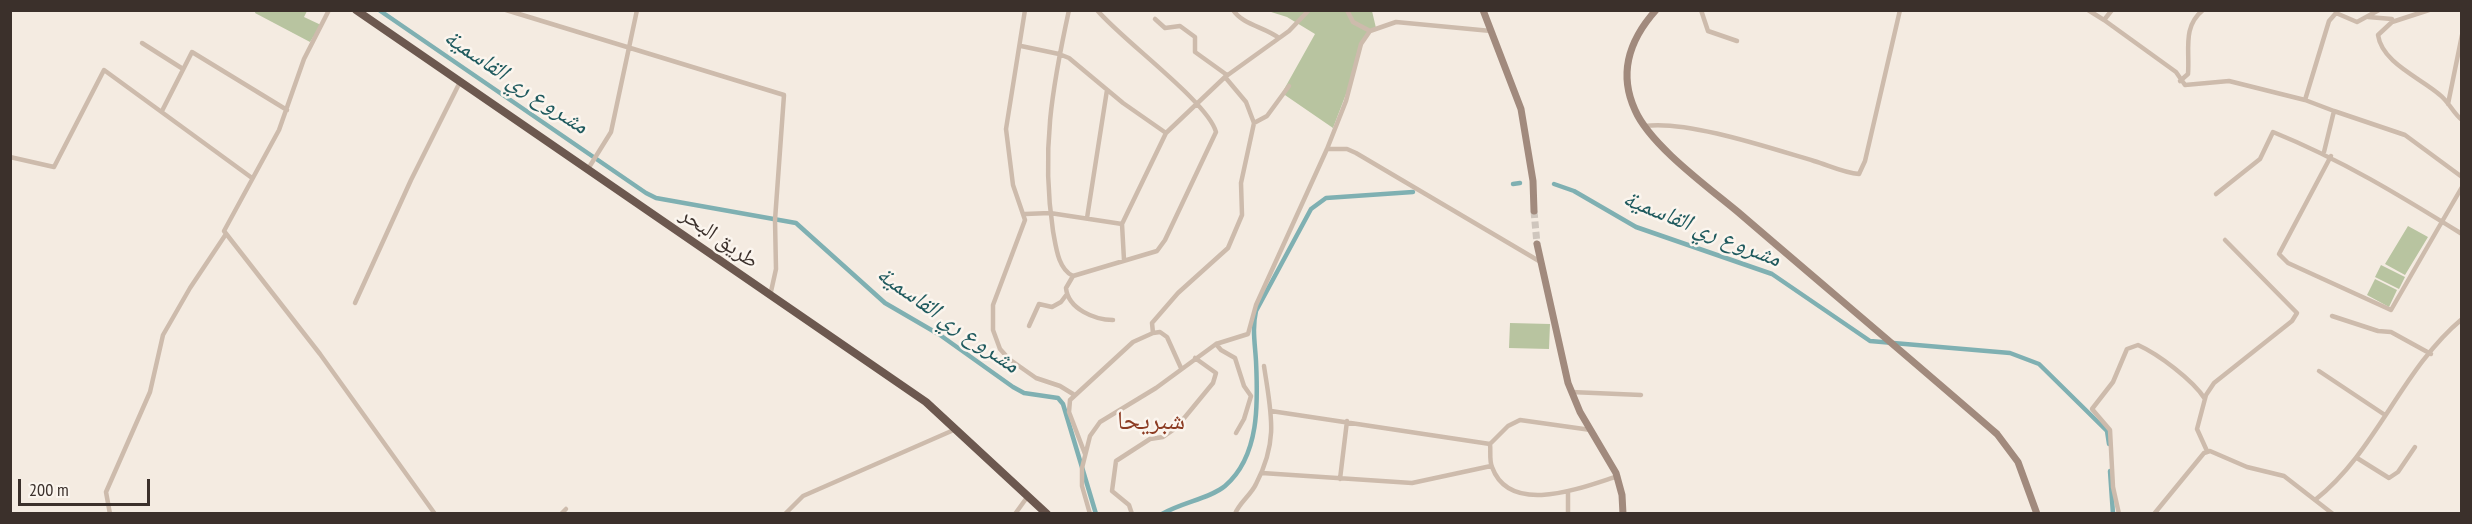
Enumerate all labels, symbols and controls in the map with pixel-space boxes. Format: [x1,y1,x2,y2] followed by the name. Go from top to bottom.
[438,23,594,141] water label: مشروع ري القاسمية
[1619,184,1785,274] water label: مشروع ري القاسمية
[675,201,763,275] street label: طريق البحر
[871,260,1025,380] water label: مشروع ري القاسمية
[1117,406,1185,438] district label: شبريحا
[21,467,153,505] scale bar
[29,478,69,501] text: 200 m

